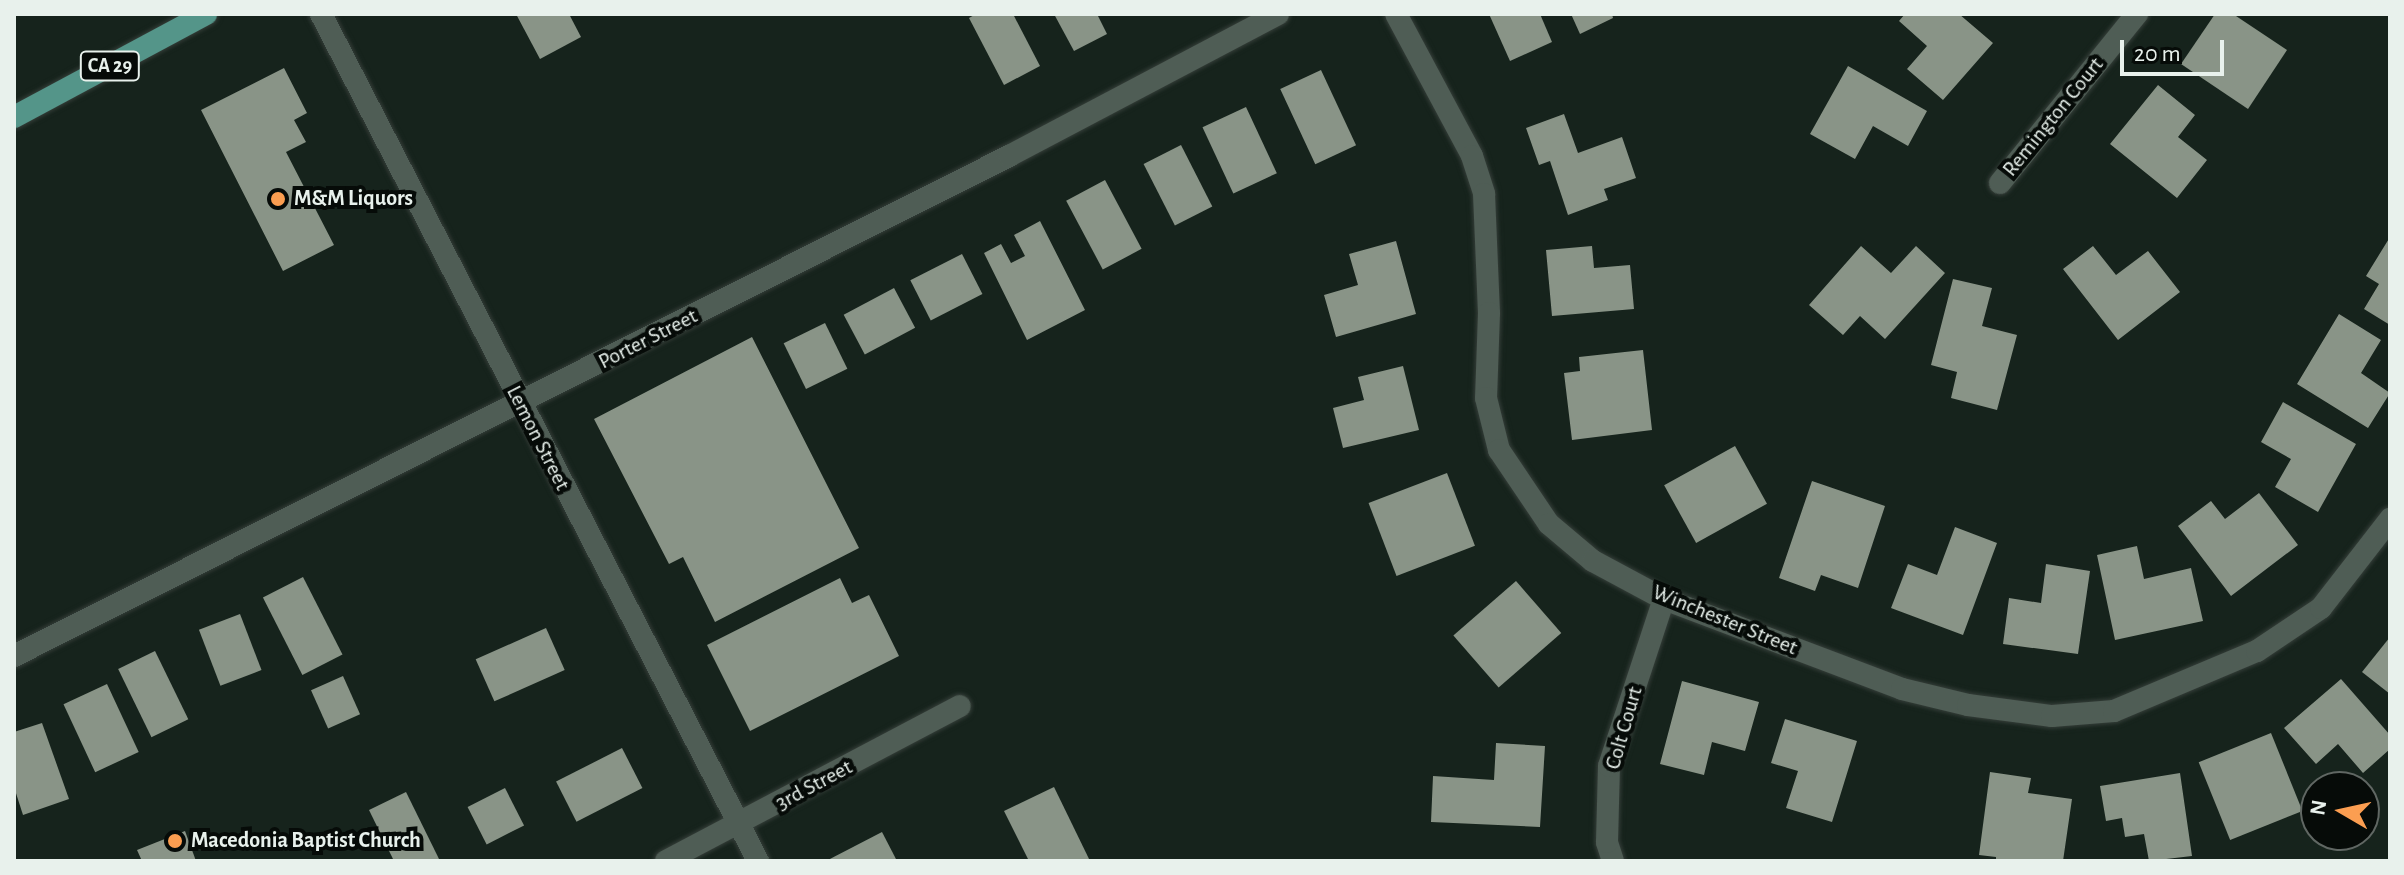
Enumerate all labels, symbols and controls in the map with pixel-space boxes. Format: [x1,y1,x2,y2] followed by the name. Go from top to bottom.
[2124,24,2228,74] scale bar
[2134,42,2181,66] text: 20 m
[78,50,142,82] road number: CA 29
[1997,52,2109,182] street label: Remington Court
[294,186,413,212] place label: M&M Liquors
[269,190,287,208] marker: M&M Liquors
[594,303,702,375] street label: Porter Street
[500,381,576,495] street label: Lemon Street
[1649,579,1801,661] street label: Winchester Street
[1600,684,1648,772] street label: Colt Court
[771,754,857,816] street label: 3rd Street
[2300,771,2380,851] north arrow
[2306,798,2330,817] text: N
[191,828,421,854] place label: Macedonia Baptist Church
[166,832,184,850] marker: Macedonia Baptist Church

